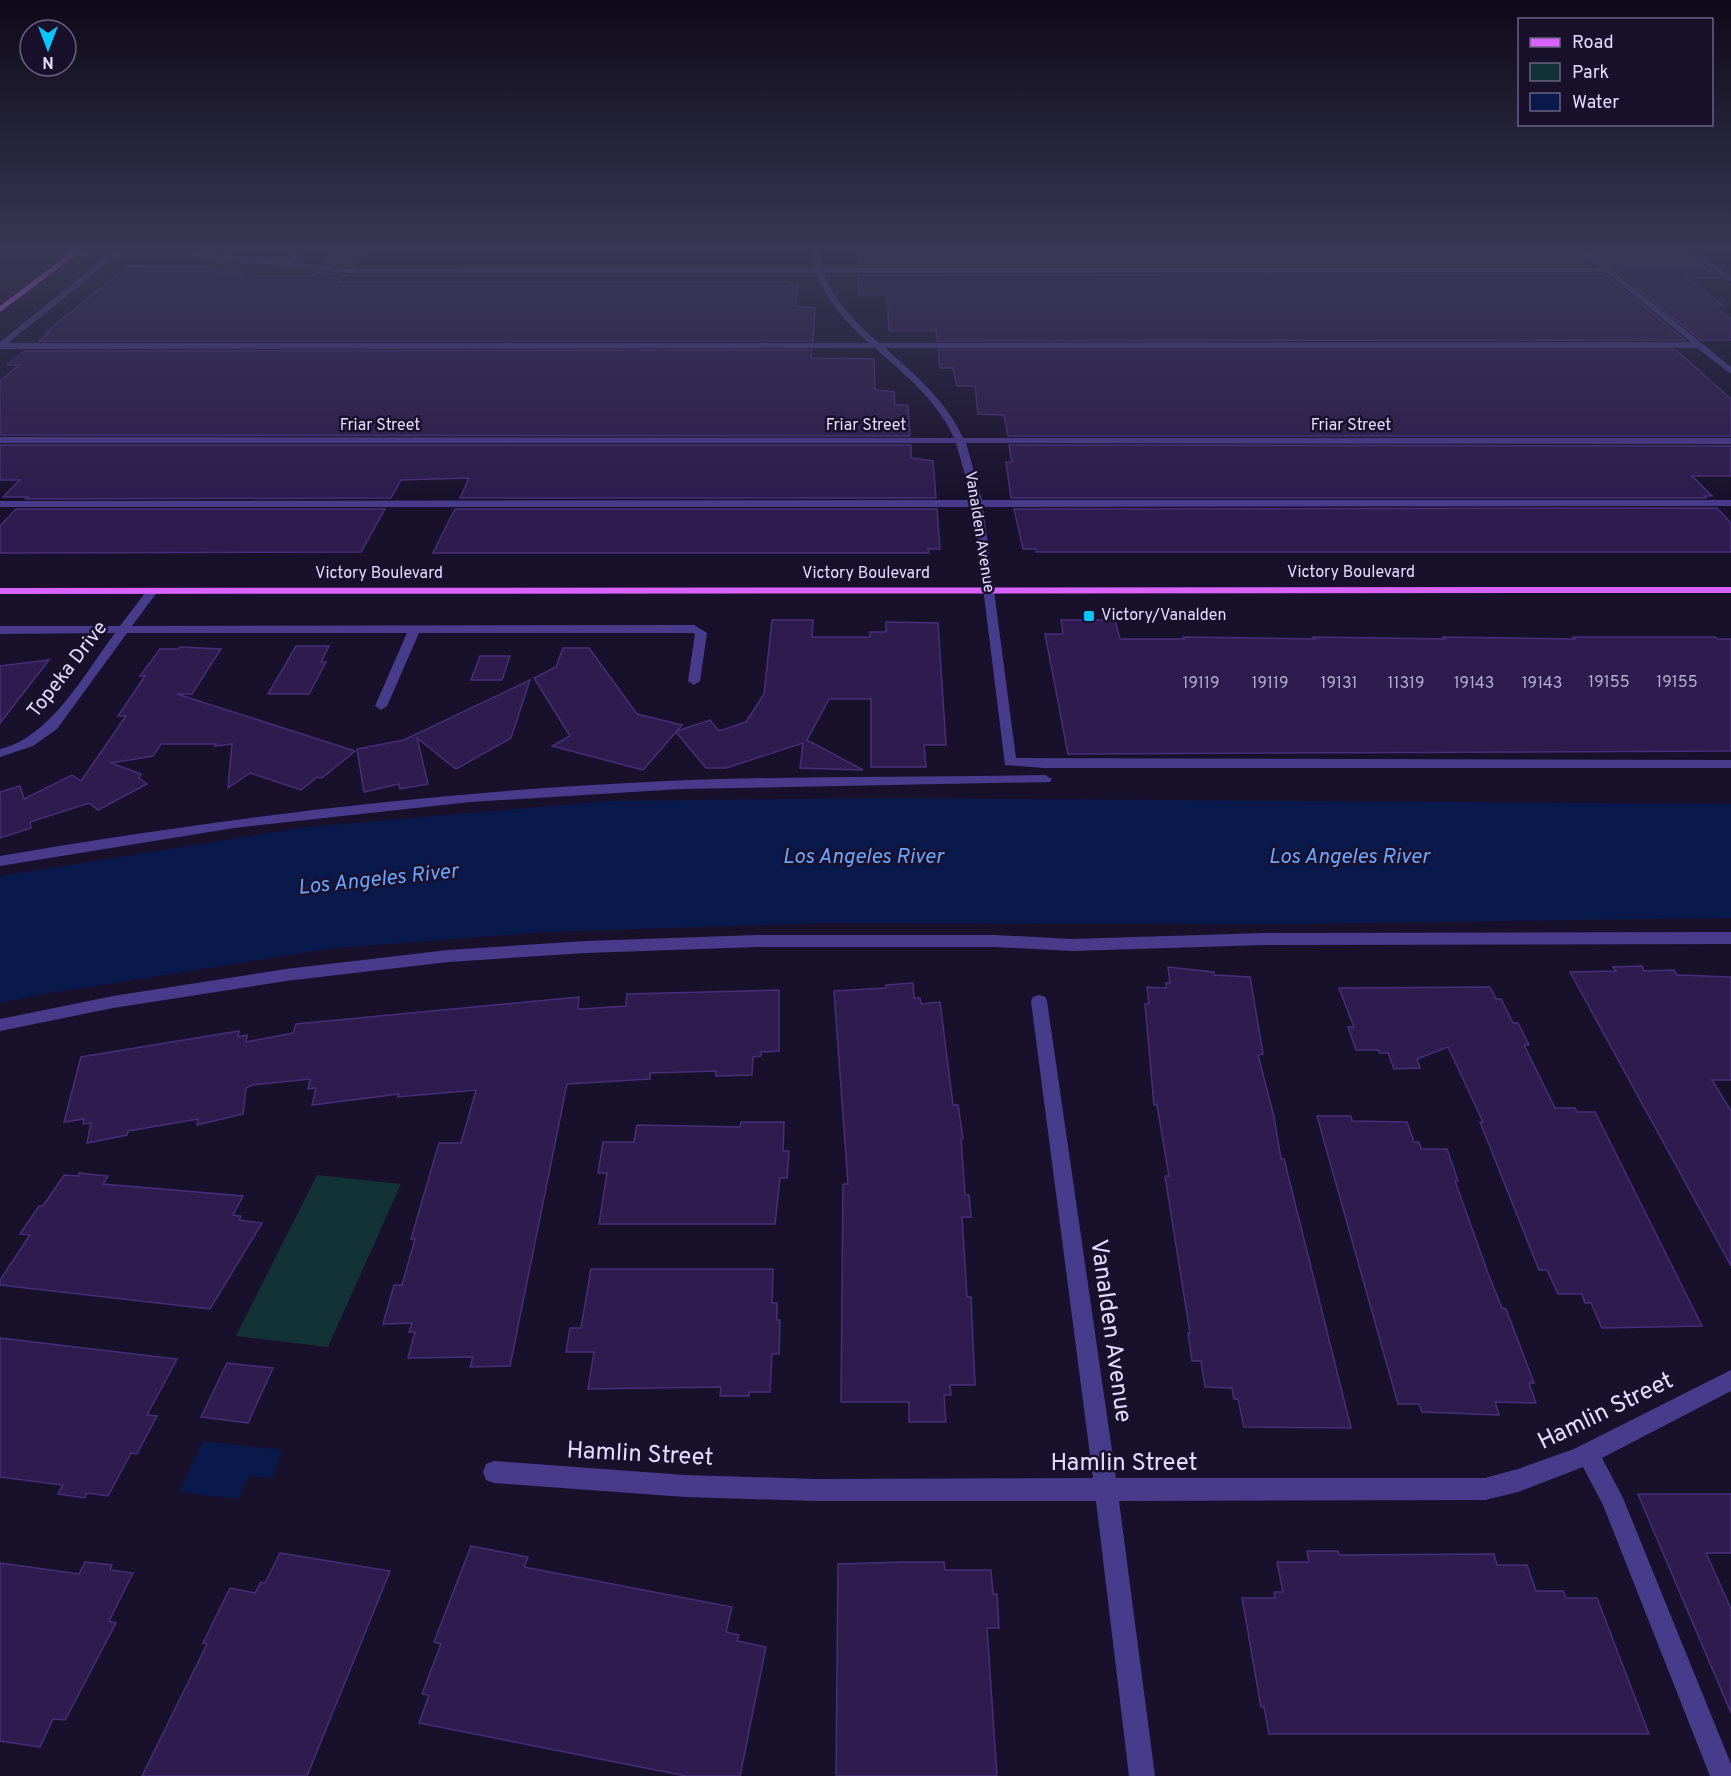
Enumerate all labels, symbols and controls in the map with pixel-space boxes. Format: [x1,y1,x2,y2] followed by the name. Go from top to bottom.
[18,18,78,78] north arrow
[1518,18,1713,126] legend
[1572,32,1614,55] text: Road
[42,51,54,71] text: N
[1572,62,1609,85] text: Park
[1572,92,1619,115] text: Water
[340,416,420,436] street label: Friar Street
[826,416,906,436] street label: Friar Street
[1311,416,1391,436] street label: Friar Street
[960,470,998,594] street label: Vanalden Avenue
[1287,563,1415,583] street label: Victory Boulevard
[315,564,443,584] street label: Victory Boulevard
[802,564,930,584] street label: Victory Boulevard
[1101,606,1227,626] place label: Victory/Vanalden
[1082,609,1096,623] marker: Victory/Vanalden
[22,616,114,724] street label: Topeka Drive
[1588,673,1630,693] house number: 19155
[1656,673,1698,693] house number: 19155
[1182,674,1220,694] house number: 19119
[1251,674,1289,694] house number: 19119
[1320,674,1358,694] house number: 19131
[1387,674,1425,694] house number: 11319
[1454,674,1494,694] house number: 19143
[1522,674,1562,694] house number: 19143
[783,844,945,871] water label: Los Angeles River
[1269,844,1431,871] water label: Los Angeles River
[297,858,461,902] water label: Los Angeles River
[1082,1238,1138,1424] street label: Vanalden Avenue
[1533,1366,1679,1458] street label: Hamlin Street
[566,1436,714,1474] street label: Hamlin Street
[1051,1449,1197,1479] street label: Hamlin Street

